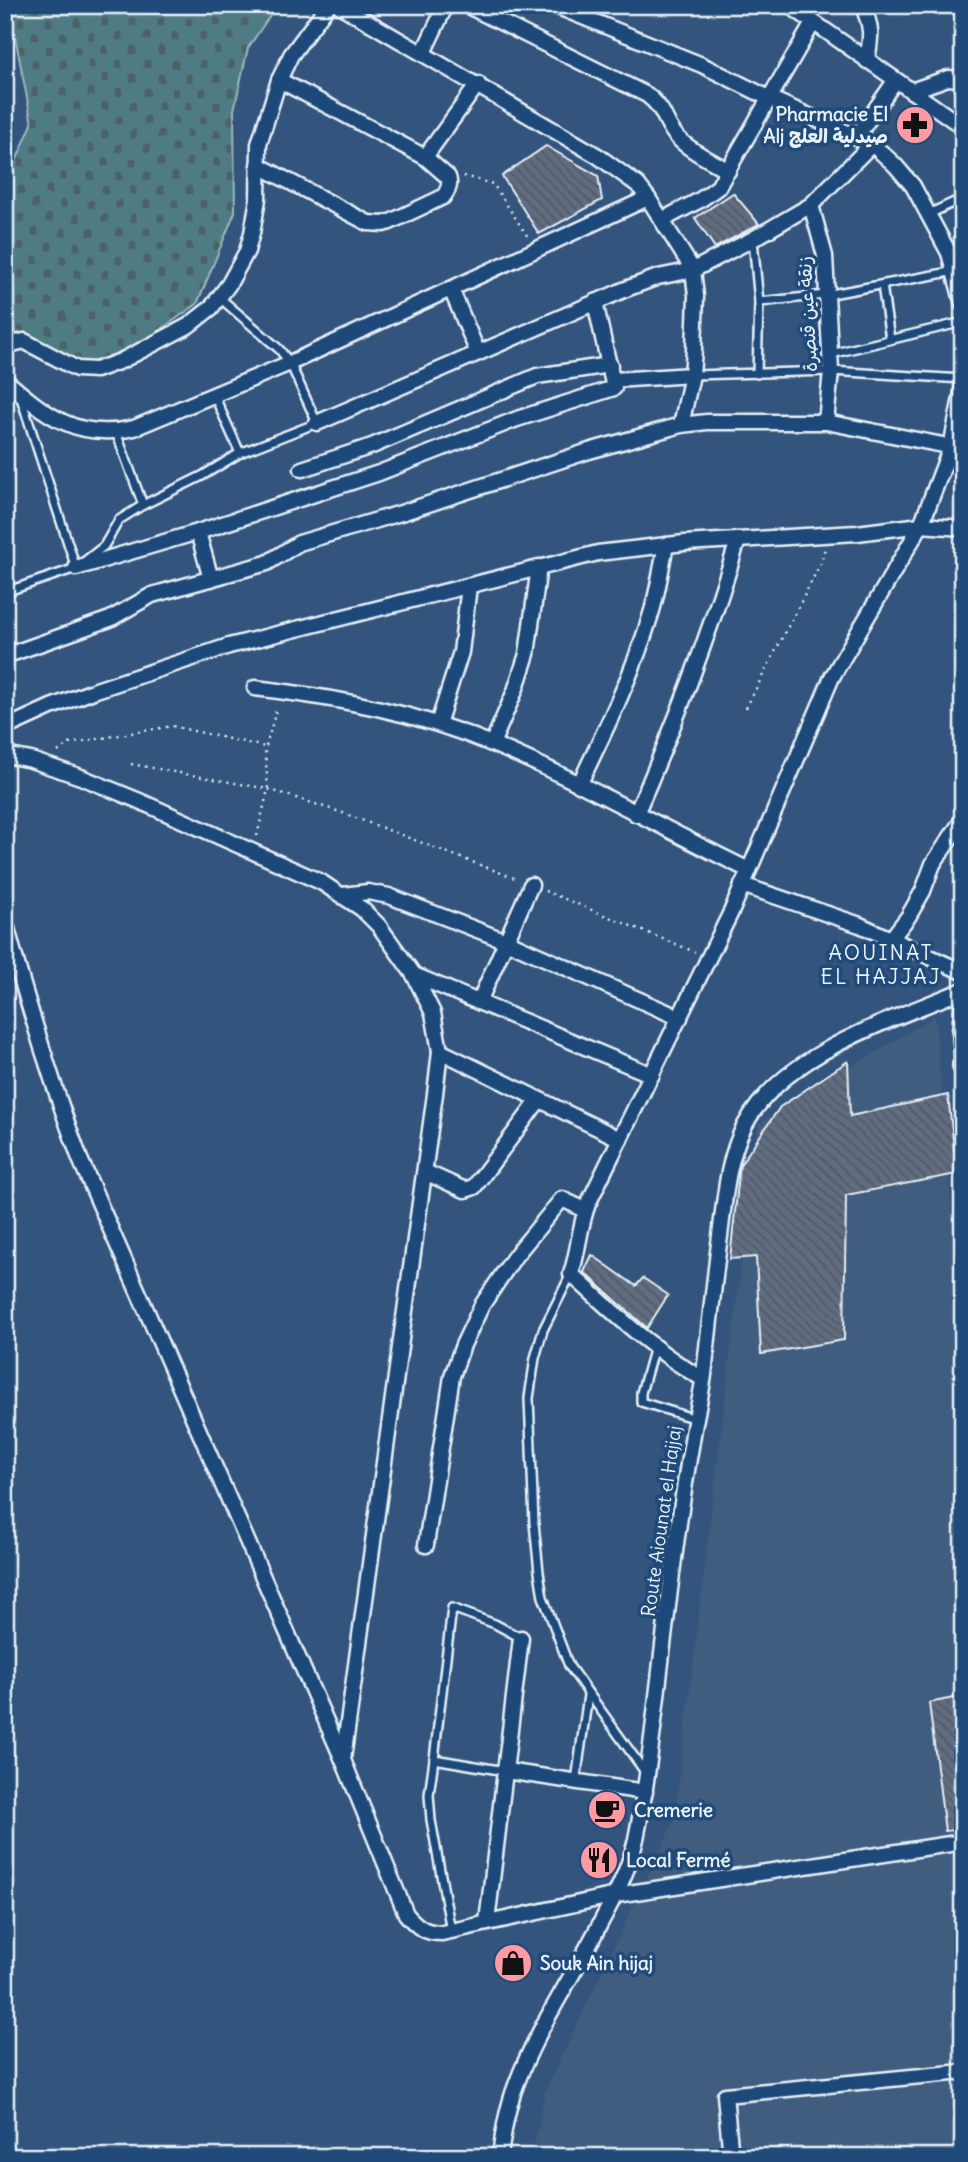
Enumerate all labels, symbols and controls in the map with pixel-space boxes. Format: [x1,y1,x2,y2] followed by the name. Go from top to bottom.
[764,102,888,148] place label: Pharmacie El Alj صيدلية العلج
[894,104,936,146] pharmacy icon: Pharmacie El Alj صيدلية العلج
[792,256,822,372] street label: زنقة عين قنصرة
[821,939,941,990] district label: AOUINAT EL HAJJAJ
[636,1424,686,1618] street label: Route Aiounat el Hajjaj
[586,1789,628,1831] cafe icon: Cremerie
[634,1798,713,1822] place label: Cremerie
[578,1839,620,1881] restaurant icon: Local Fermé
[626,1848,731,1872] place label: Local Fermé
[492,1942,534,1984] shop icon: Souk Ain hijaj
[540,1951,653,1975] place label: Souk Ain hijaj

